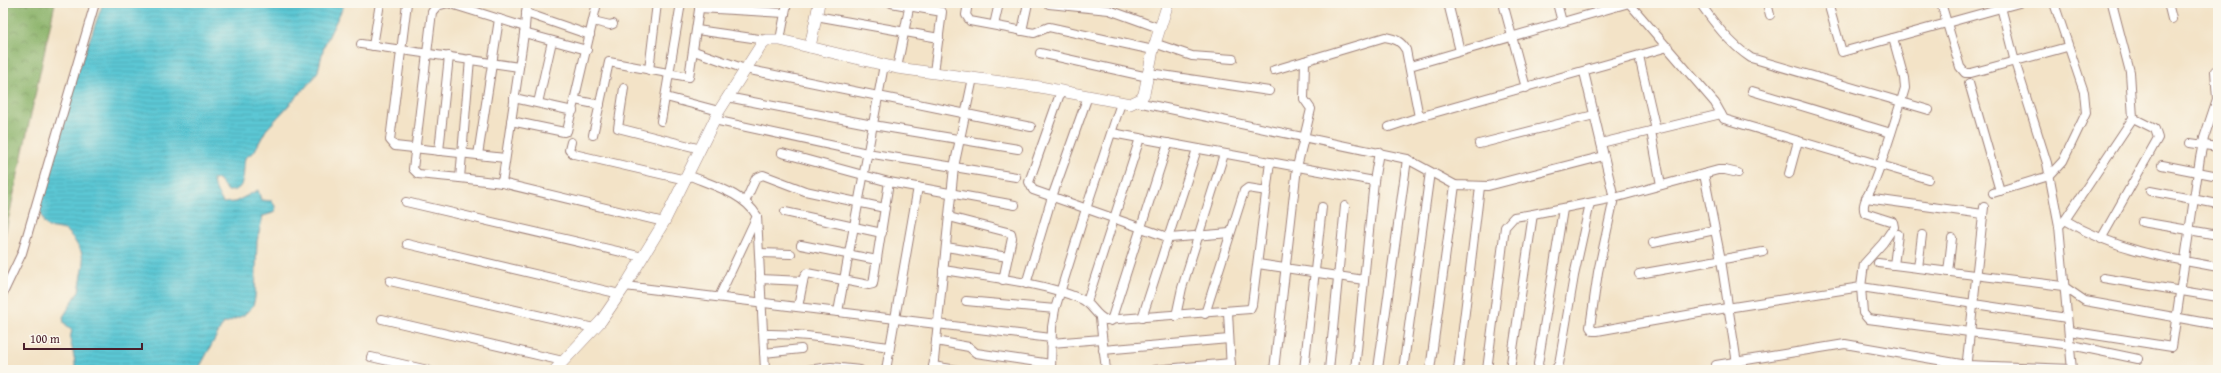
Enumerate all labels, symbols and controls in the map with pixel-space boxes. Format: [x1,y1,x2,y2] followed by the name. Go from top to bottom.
[24,325,142,351] scale bar
[30,330,60,347] text: 100 m

